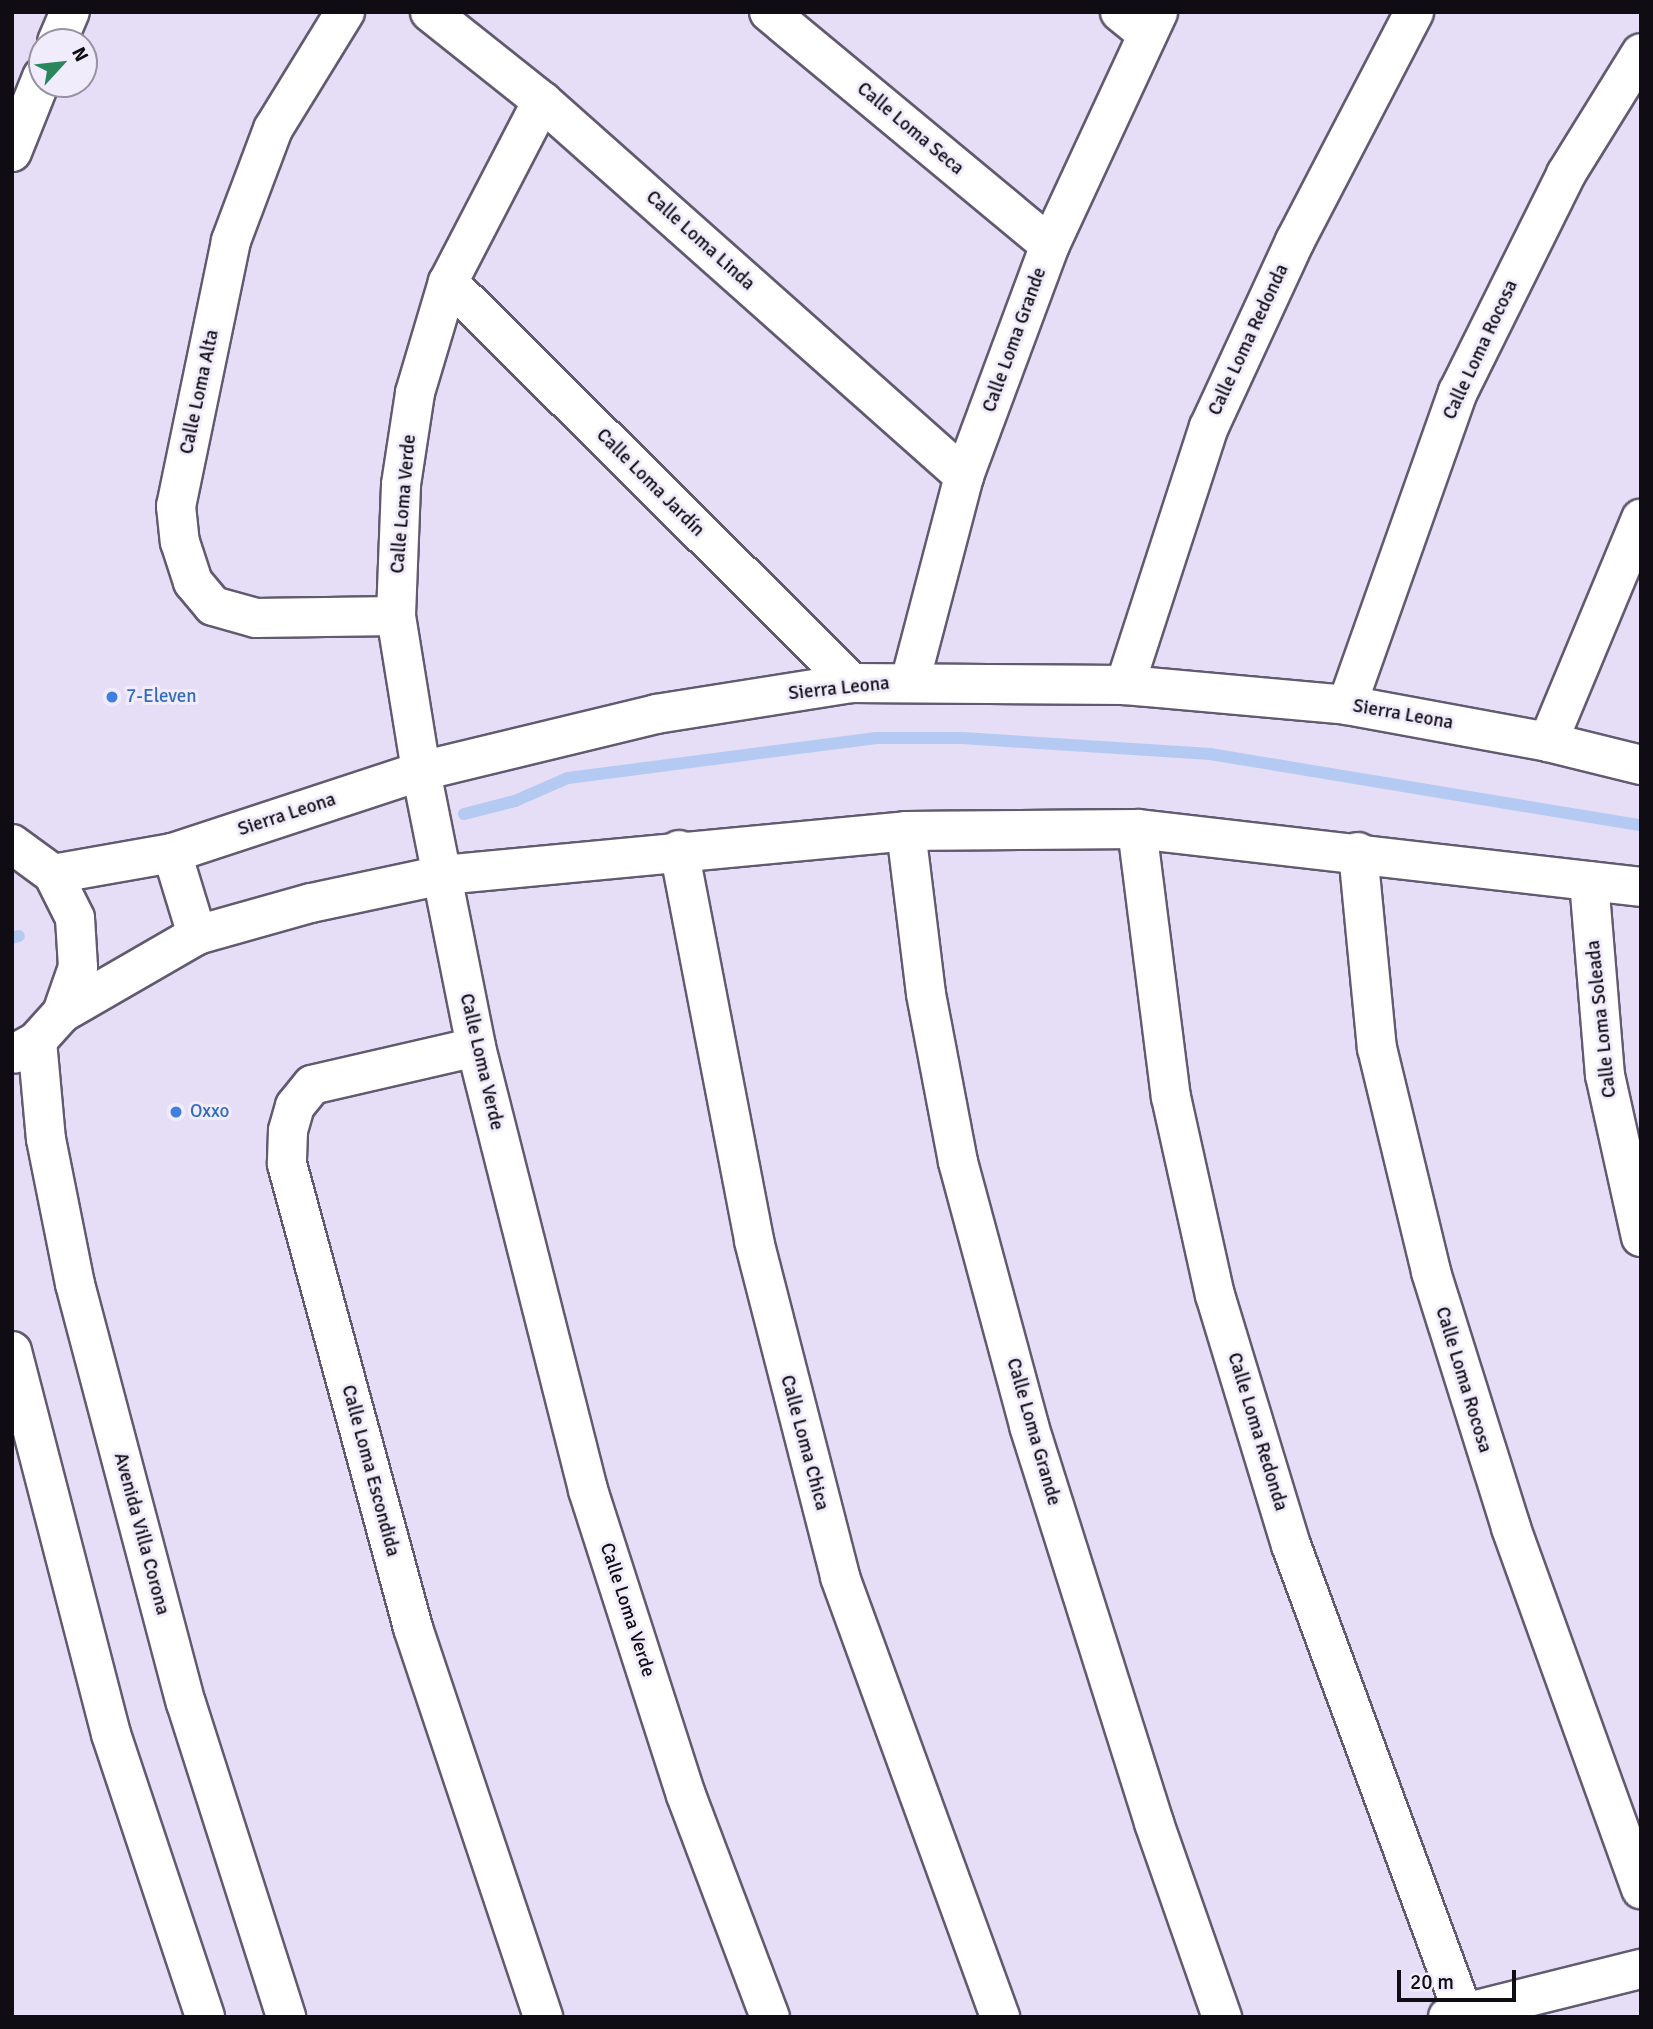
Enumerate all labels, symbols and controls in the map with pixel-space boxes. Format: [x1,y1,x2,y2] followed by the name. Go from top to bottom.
[28,28,98,98] north arrow
[66,43,94,66] text: N
[852,78,968,180] street label: Calle Loma Seca
[641,186,759,296] street label: Calle Loma Linda
[1204,261,1294,419] street label: Calle Loma Redonda
[978,265,1052,415] street label: Calle Loma Grande
[1439,277,1523,423] street label: Calle Loma Rocosa
[176,328,224,456] street label: Calle Loma Alta
[591,424,709,542] street label: Calle Loma Jardín
[387,433,421,575] street label: Calle Loma Verde
[787,672,891,706] street label: Sierra Leona
[126,686,197,708] place label: 7-Eleven
[104,689,120,705] marker: 7-Eleven
[1351,695,1455,735] street label: Sierra Leona
[235,788,339,842] street label: Sierra Leona
[1582,939,1622,1099] street label: Calle Loma Soleada
[454,991,508,1133] street label: Calle Loma Verde
[190,1101,229,1123] place label: Oxxo
[168,1104,184,1120] marker: Oxxo
[1430,1304,1496,1456] street label: Calle Loma Rocosa
[1222,1350,1292,1514] street label: Calle Loma Redonda
[1001,1356,1065,1508] street label: Calle Loma Grande
[775,1373,833,1513] street label: Calle Loma Chica
[336,1383,404,1559] street label: Calle Loma Escondida
[108,1450,174,1618] street label: Avenida Villa Corona
[595,1540,659,1680] street label: Calle Loma Verde
[1401,1955,1520,1999] scale bar
[1410,1969,1454,1995] text: 20 m

